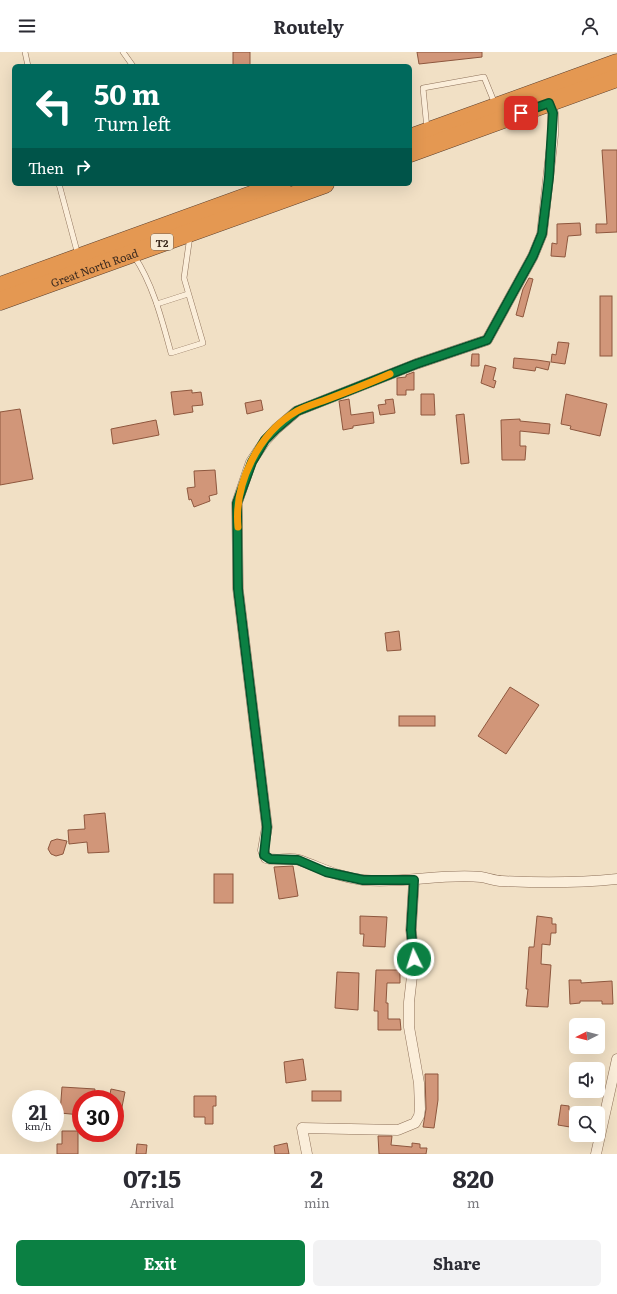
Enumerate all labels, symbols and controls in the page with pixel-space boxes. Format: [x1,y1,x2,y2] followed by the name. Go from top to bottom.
[273,13,344,40] text: Routely
[16,15,38,37] icon: menu
[579,15,601,37] icon: person
[94,72,160,114] text: 50 m
[28,80,80,132] icon: left
[504,96,538,130] pin
[510,102,532,124] icon: arrive
[94,110,171,137] text: Turn left
[28,156,64,179] text: Then
[72,156,94,178] icon: right
[151,234,173,250] road number: T2
[48,244,140,290] street label: Great North Road
[393,938,435,980] position arrow
[569,1018,605,1054] north arrow
[569,1018,605,1142] map controls
[569,1062,605,1098] button: sound
[72,1090,124,1142] speed limit sign: 30
[28,1096,48,1126] text: 21
[569,1106,605,1142] button: search
[25,1118,51,1133] text: km/h
[123,1160,181,1195] text: 07:15
[310,1160,323,1195] text: 2
[452,1160,494,1195] text: 820
[130,1193,174,1212] text: Arrival
[304,1193,330,1212] text: min
[467,1193,480,1212] text: m
[16,1240,305,1286] button: Exit
[313,1240,601,1286] button: Share

